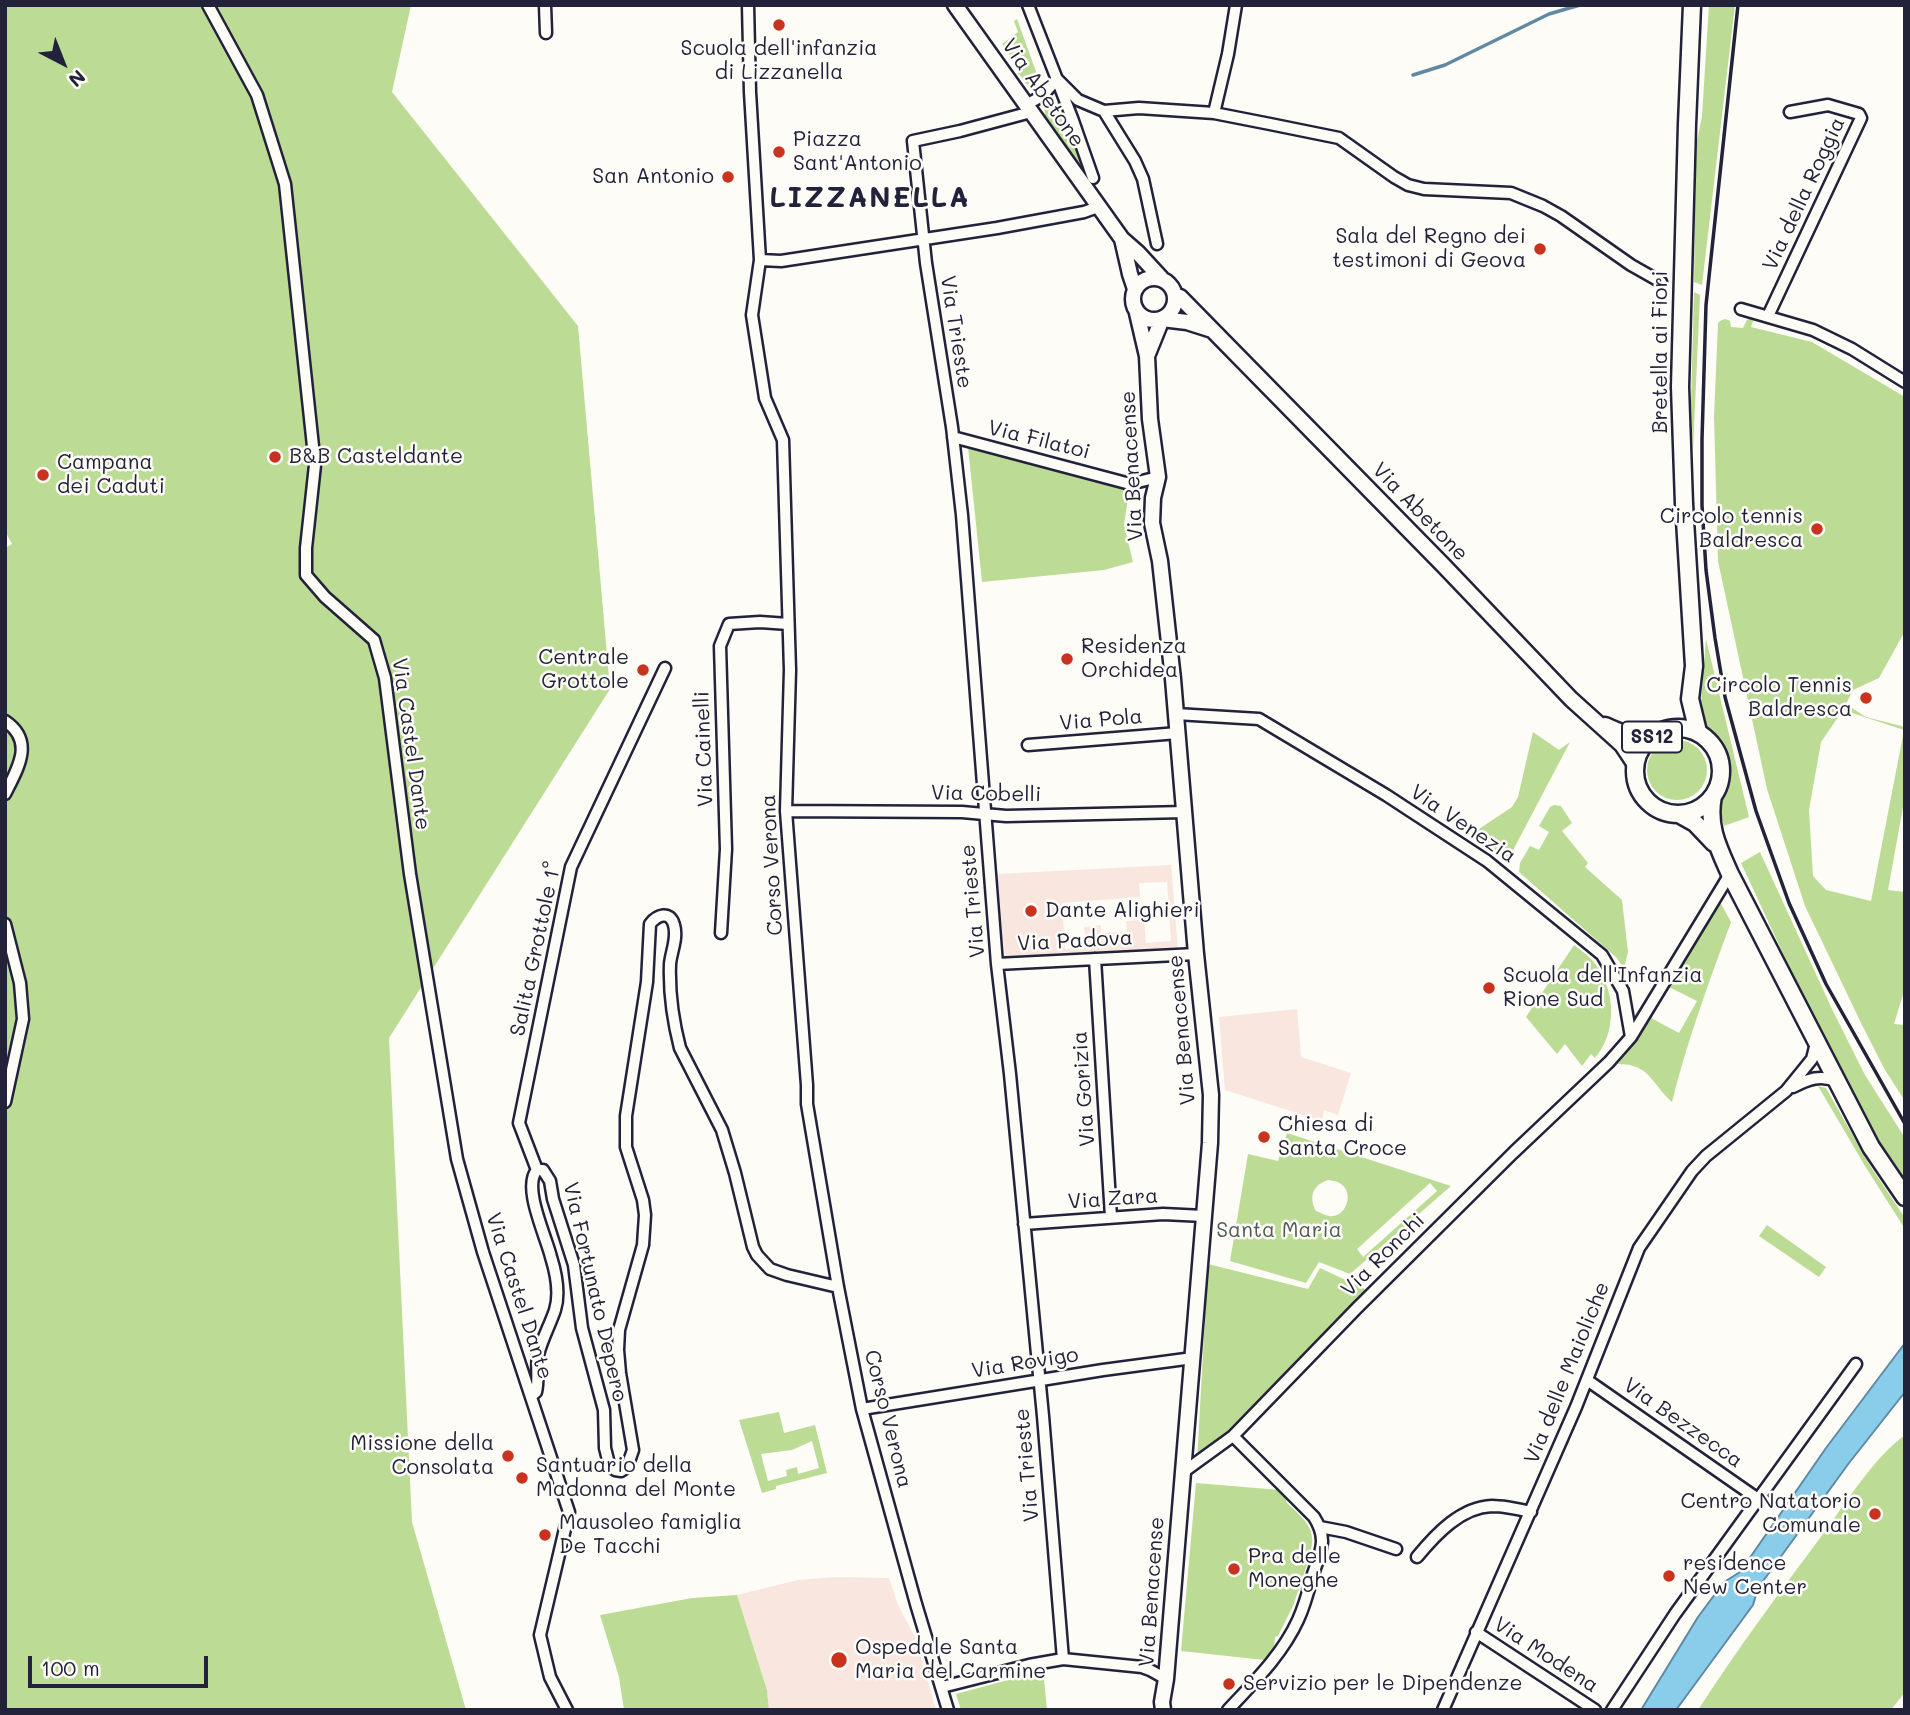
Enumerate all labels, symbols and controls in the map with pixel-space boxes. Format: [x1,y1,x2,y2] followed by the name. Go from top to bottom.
[771,17,787,33] marker: Scuola dell'infanzia di Lizzanella
[28,28,98,98] north arrow
[996,34,1090,152] street label: Via Abetone
[681,36,877,86] place label: Scuola dell'infanzia di Lizzanella
[64,65,91,93] text: N
[1757,113,1851,275] street label: Via della Roggia
[793,127,922,177] place label: Piazza Sant'Antonio
[771,144,787,160] marker: Piazza Sant'Antonio
[592,164,714,190] place label: San Antonio
[720,169,736,185] marker: San Antonio
[771,181,969,215] district label: LIZZANELLA
[1332,224,1526,274] place label: Sala del Regno dei testimoni di Geova
[1532,241,1548,257] marker: Sala del Regno dei testimoni di Geova
[1648,271,1674,433] street label: Bretella ai Fiori
[935,274,977,390] street label: Via Trieste
[1115,390,1149,542] street label: Via Benacense
[985,415,1093,465] street label: Via Filatoi
[289,444,463,470] place label: B&B Casteldante
[267,449,283,465] marker: B&B Casteldante
[57,450,165,500] place label: Campana dei Caduti
[1367,458,1473,566] street label: Via Abetone
[35,467,51,483] marker: Campana dei Caduti
[1660,504,1803,554] place label: Circolo tennis Baldresca
[1809,521,1825,537] marker: Circolo tennis Baldresca
[1081,634,1187,684] place label: Residenza Orchidea
[538,645,629,695] place label: Centrale Grottole
[1059,651,1075,667] marker: Residenza Orchidea
[386,656,436,832] street label: Via Castel Dante
[635,662,651,678] marker: Centrale Grottole
[1706,673,1852,723] place label: Circolo Tennis Baldresca
[1858,690,1874,706] marker: Circolo Tennis Baldresca
[689,691,719,807] street label: Via Cainelli
[1058,704,1144,736] street label: Via Pola
[1622,722,1682,752] road number: SS12
[1405,779,1521,869] street label: Via Venezia
[931,780,1041,808] street label: Via Cobelli
[756,794,788,936] street label: Corso Verona
[955,843,991,959] street label: Via Trieste
[505,860,567,1038] street label: Salita Grottole 1°
[1045,898,1200,924] place label: Dante Alighieri
[1023,903,1039,919] marker: Dante Alighieri
[1017,925,1133,957] street label: Via Padova
[1163,954,1201,1106] street label: Via Benacense
[1503,963,1703,1013] place label: Scuola dell'Infanzia Rione Sud
[1481,980,1497,996] marker: Scuola dell'Infanzia Rione Sud
[1067,1030,1101,1148] street label: Via Gorizia
[1278,1112,1407,1162] place label: Chiesa di Santa Croce
[1256,1129,1272,1145] marker: Chiesa di Santa Croce
[557,1180,633,1404] street label: Via Fortunato Depero
[1067,1183,1159,1215] street label: Via Zara
[1336,1208,1430,1302] street label: Via Ronchi
[480,1210,558,1382] street label: Via Castel Dante
[1216,1218,1342,1244] park label: Santa Maria
[1519,1278,1615,1468] street label: Via delle Maioliche
[970,1342,1080,1384] street label: Via Rovigo
[859,1347,917,1491] street label: Corso Verona
[1618,1373,1748,1473] street label: Via Bezzecca
[1009,1407,1045,1523] street label: Via Trieste
[350,1431,494,1481] place label: Missione della Consolata
[500,1448,516,1464] marker: Missione della Consolata
[536,1453,736,1503] place label: Santuario della Madonna del Monte
[514,1470,530,1486] marker: Santuario della Madonna del Monte
[1680,1489,1861,1539] place label: Centro Natatorio Comunale
[1867,1506,1883,1522] marker: Centro Natatorio Comunale
[559,1510,742,1560] place label: Mausoleo famiglia De Tacchi
[1134,1516,1170,1668] street label: Via Benacense
[537,1527,553,1543] marker: Mausoleo famiglia De Tacchi
[1248,1544,1341,1594] place label: Pra delle Moneghe
[1683,1551,1807,1601] place label: residence New Center
[1226,1561,1242,1577] marker: Pra delle Moneghe
[1661,1568,1677,1584] marker: residence New Center
[1489,1612,1603,1698] street label: Via Modena
[855,1635,1046,1685] place label: Ospedale Santa Maria del Carmine
[32,1642,212,1686] scale bar
[829,1650,849,1670] marker: Ospedale Santa Maria del Carmine
[41,1654,100,1681] text: 100 m
[1243,1671,1522,1697] place label: Servizio per le Dipendenze
[1221,1676,1237,1692] marker: Servizio per le Dipendenze

